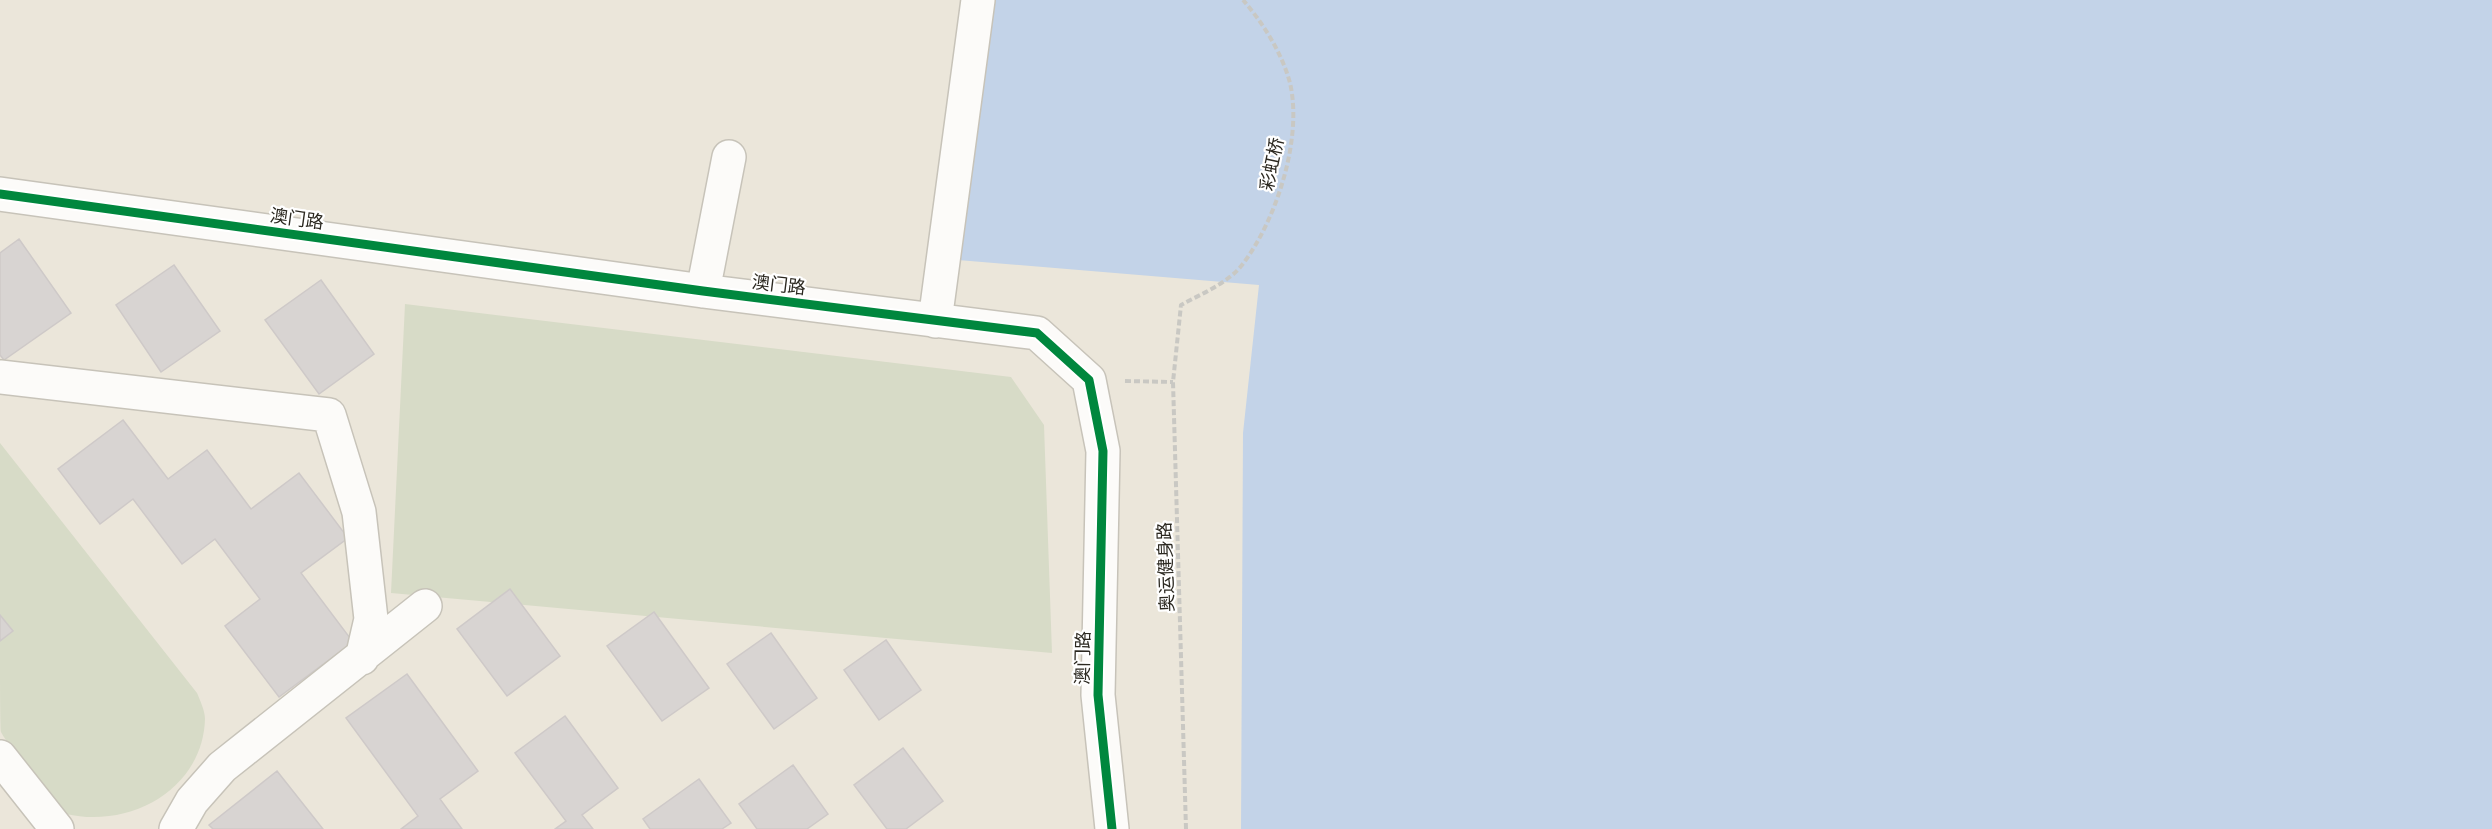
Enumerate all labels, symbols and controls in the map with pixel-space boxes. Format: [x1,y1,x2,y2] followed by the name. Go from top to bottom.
[1255,135,1287,193] street label: 彩虹桥
[269,203,325,233] street label: 澳门路
[751,270,807,298] street label: 澳门路
[1152,522,1178,612] street label: 奥运健身路
[1071,631,1093,685] street label: 澳门路

